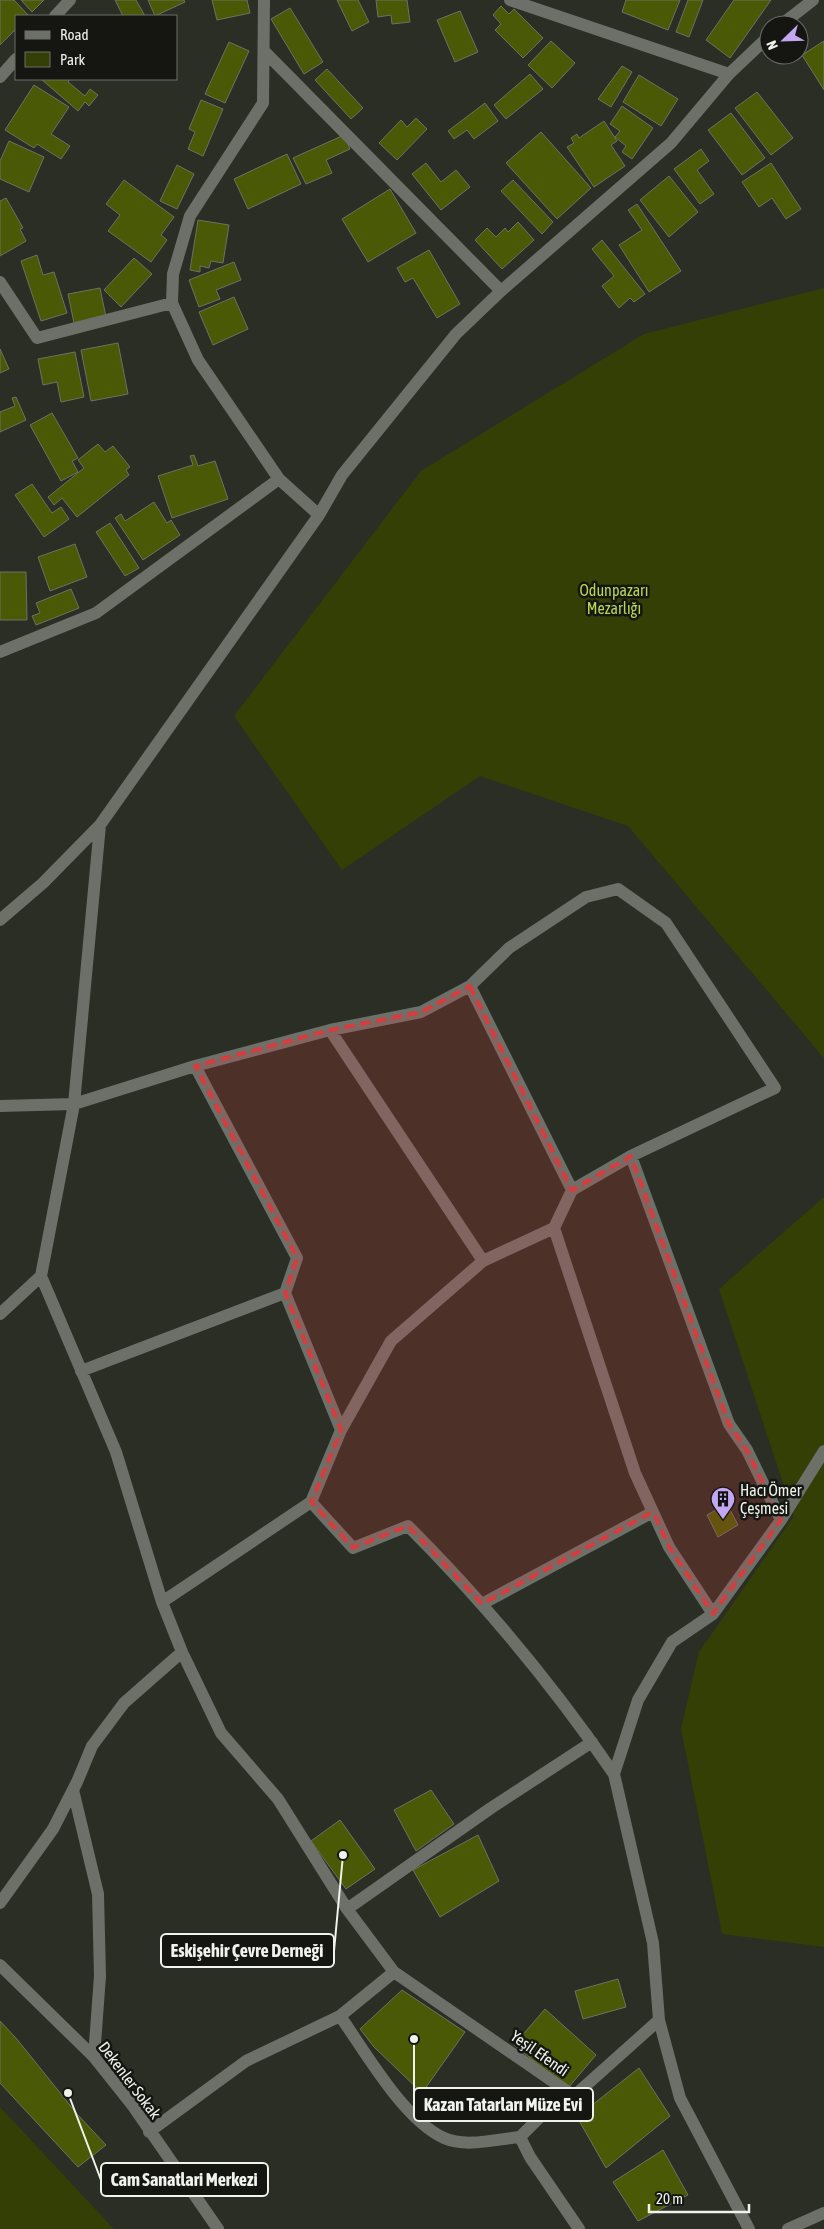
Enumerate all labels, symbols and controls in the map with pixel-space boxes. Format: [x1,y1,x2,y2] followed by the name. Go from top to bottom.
[15,15,178,80] legend
[759,15,809,65] north arrow
[60,26,89,43] text: Road
[763,38,781,52] text: N
[60,51,85,68] text: Park
[579,581,649,618] park label: Odunpazarı Mezarlığı
[740,1481,802,1518] place label: Hacı Ömer Çeşmesi
[710,1486,736,1520] building icon: Hacı Ömer Çeşmesi
[161,1934,334,1967] callout: Eskişehir Çevre Derneği
[171,1940,323,1961] text: Eskişehir Çevre Derneği
[507,2026,572,2080] street label: Yeşil Efendi
[95,2038,165,2122] street label: Dekenler Sokak
[414,2088,593,2121] callout: Kazan Tatarları Müze Evi
[424,2094,582,2115] text: Kazan Tatarları Müze Evi
[101,2163,268,2196] callout: Cam Sanatlari Merkezi
[110,2169,258,2190] text: Cam Sanatlari Merkezi
[649,2182,749,2214] scale bar
[656,2190,683,2207] text: 20 m

